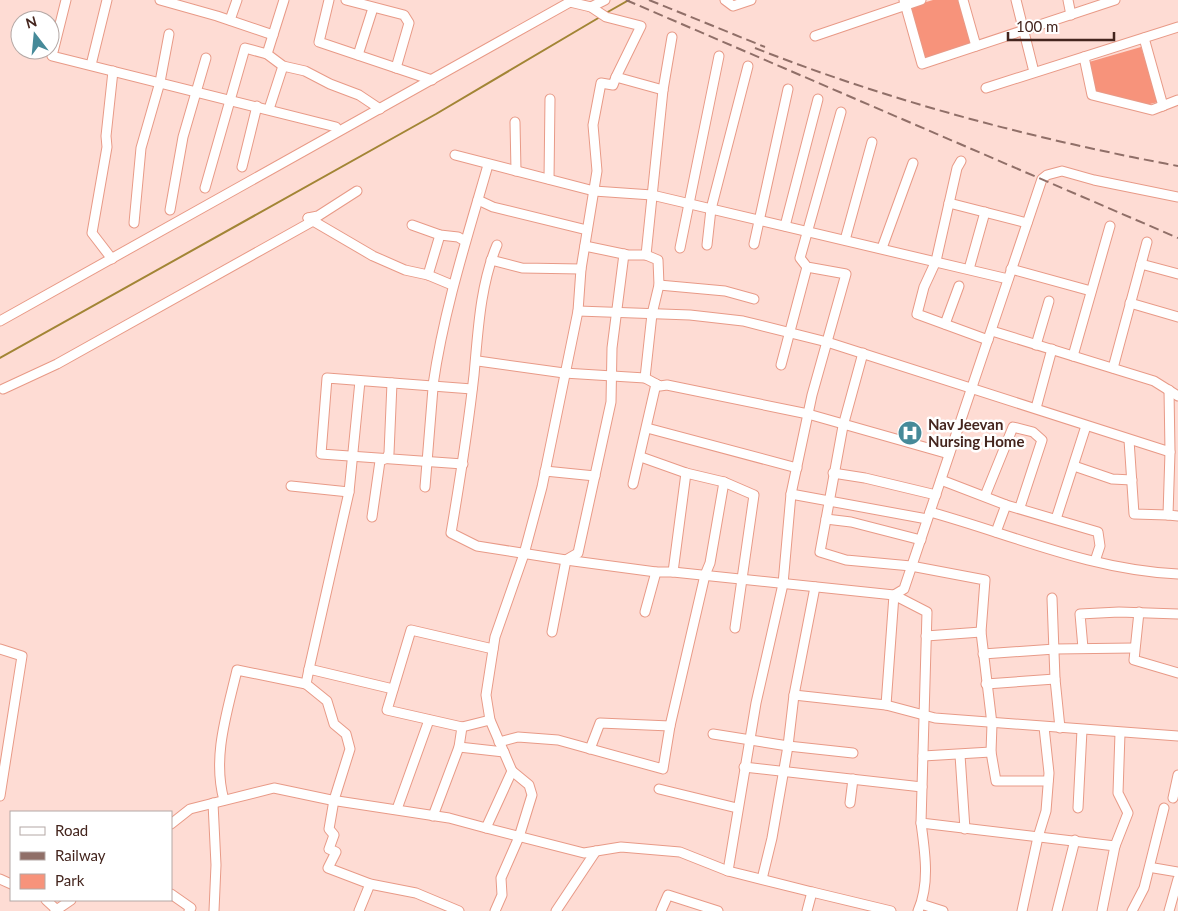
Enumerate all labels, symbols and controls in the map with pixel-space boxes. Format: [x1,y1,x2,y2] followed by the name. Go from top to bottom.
[10,10,60,60] north arrow
[1008,10,1114,42] scale bar
[24,12,39,32] text: N
[1016,17,1058,35] text: 100 m
[928,415,1024,450] place label: Nav Jeevan Nursing Home
[897,420,923,446] hospital icon: Nav Jeevan Nursing Home
[10,811,172,901] legend
[55,821,88,839] text: Road
[55,846,106,864] text: Railway
[55,871,85,889] text: Park

